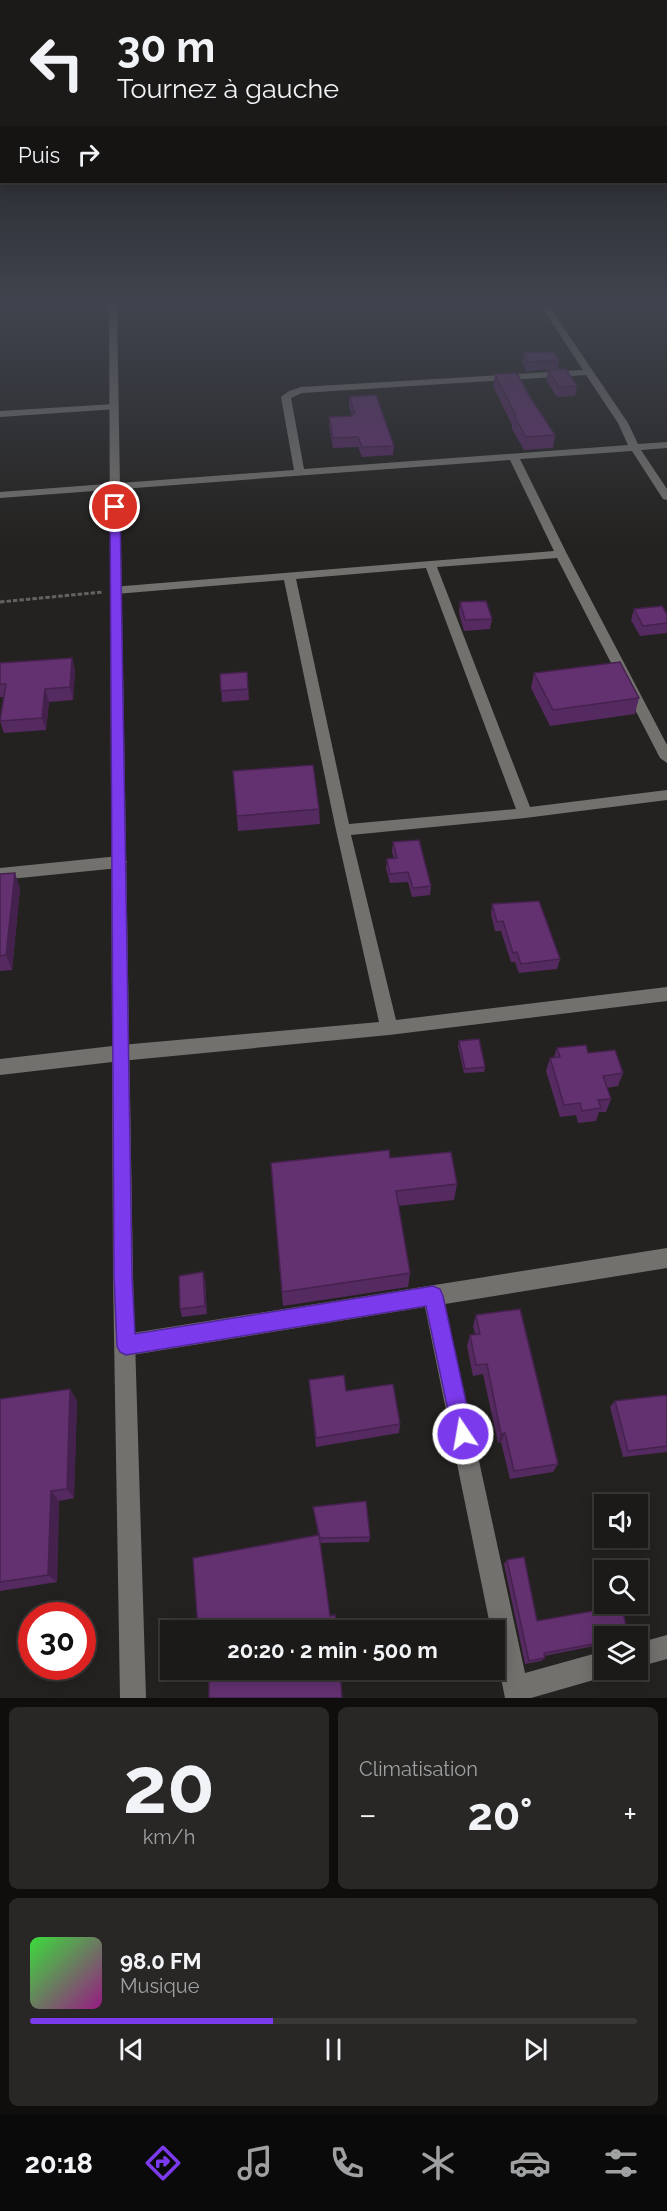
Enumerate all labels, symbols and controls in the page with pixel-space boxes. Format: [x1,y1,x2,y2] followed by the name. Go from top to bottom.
[117,23,215,72] text: 30 m
[18,24,96,102] icon: left
[117,73,339,104] text: Tournez à gauche
[72,138,105,171] icon: right
[18,142,60,168] text: Puis
[89,481,140,532] pin
[98,490,131,523] icon: arrive
[431,1402,495,1466] position arrow
[594,1494,648,1680] map controls
[594,1494,648,1548] button: sound
[594,1560,648,1614] button: search
[18,1602,96,1680] speed limit sign: 30
[594,1626,648,1680] button: layers
[227,1637,438,1663] text: 20:20 · 2 min · 500 m
[123,1740,215,1831] text: 20
[359,1757,478,1781] text: Climatisation
[467,1788,533,1841] text: 20°
[359,1795,377,1834] text: −
[623,1795,637,1834] text: +
[143,1825,195,1849] text: km/h
[120,1948,202,1974] text: 98.0 FM
[120,1974,199,1998] text: Musique
[115,2033,148,2066] icon: previous
[317,2033,350,2066] icon: pause
[519,2033,552,2066] icon: next
[142,2142,184,2184] icon: directions
[234,2142,276,2184] icon: music
[326,2142,368,2184] icon: phone
[417,2142,459,2184] icon: climate
[509,2142,551,2184] icon: car
[600,2142,642,2184] icon: filters
[25,2148,93,2179] text: 20:18

